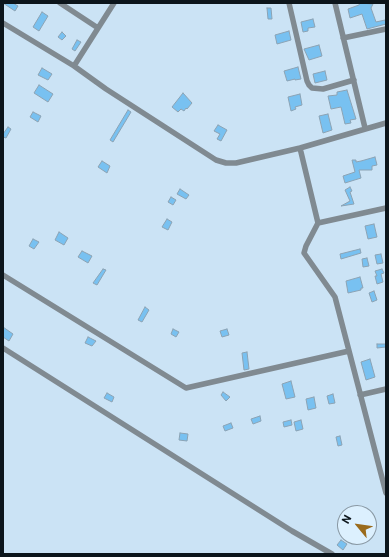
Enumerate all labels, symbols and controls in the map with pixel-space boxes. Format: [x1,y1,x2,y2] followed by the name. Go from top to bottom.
[337,505,377,545] north arrow
[339,513,355,526] text: N

